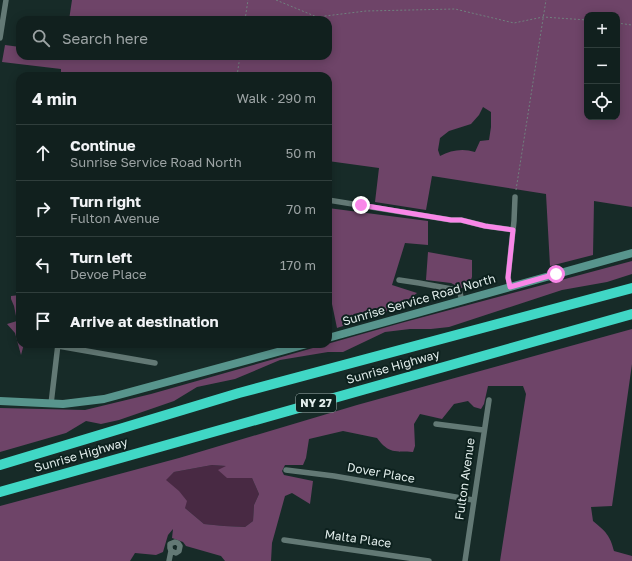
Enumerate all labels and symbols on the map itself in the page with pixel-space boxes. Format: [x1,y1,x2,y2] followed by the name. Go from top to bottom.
[352,196,370,214] route end
[547,265,565,283] route start
[341,270,497,329] street label: Sunrise Service Road North
[345,346,441,387] street label: Sunrise Highway
[296,394,336,412] road number: NY 27
[33,434,129,475] street label: Sunrise Highway
[451,437,478,521] street label: Fulton Avenue
[346,459,416,486] street label: Dover Place
[324,526,392,551] street label: Malta Place

